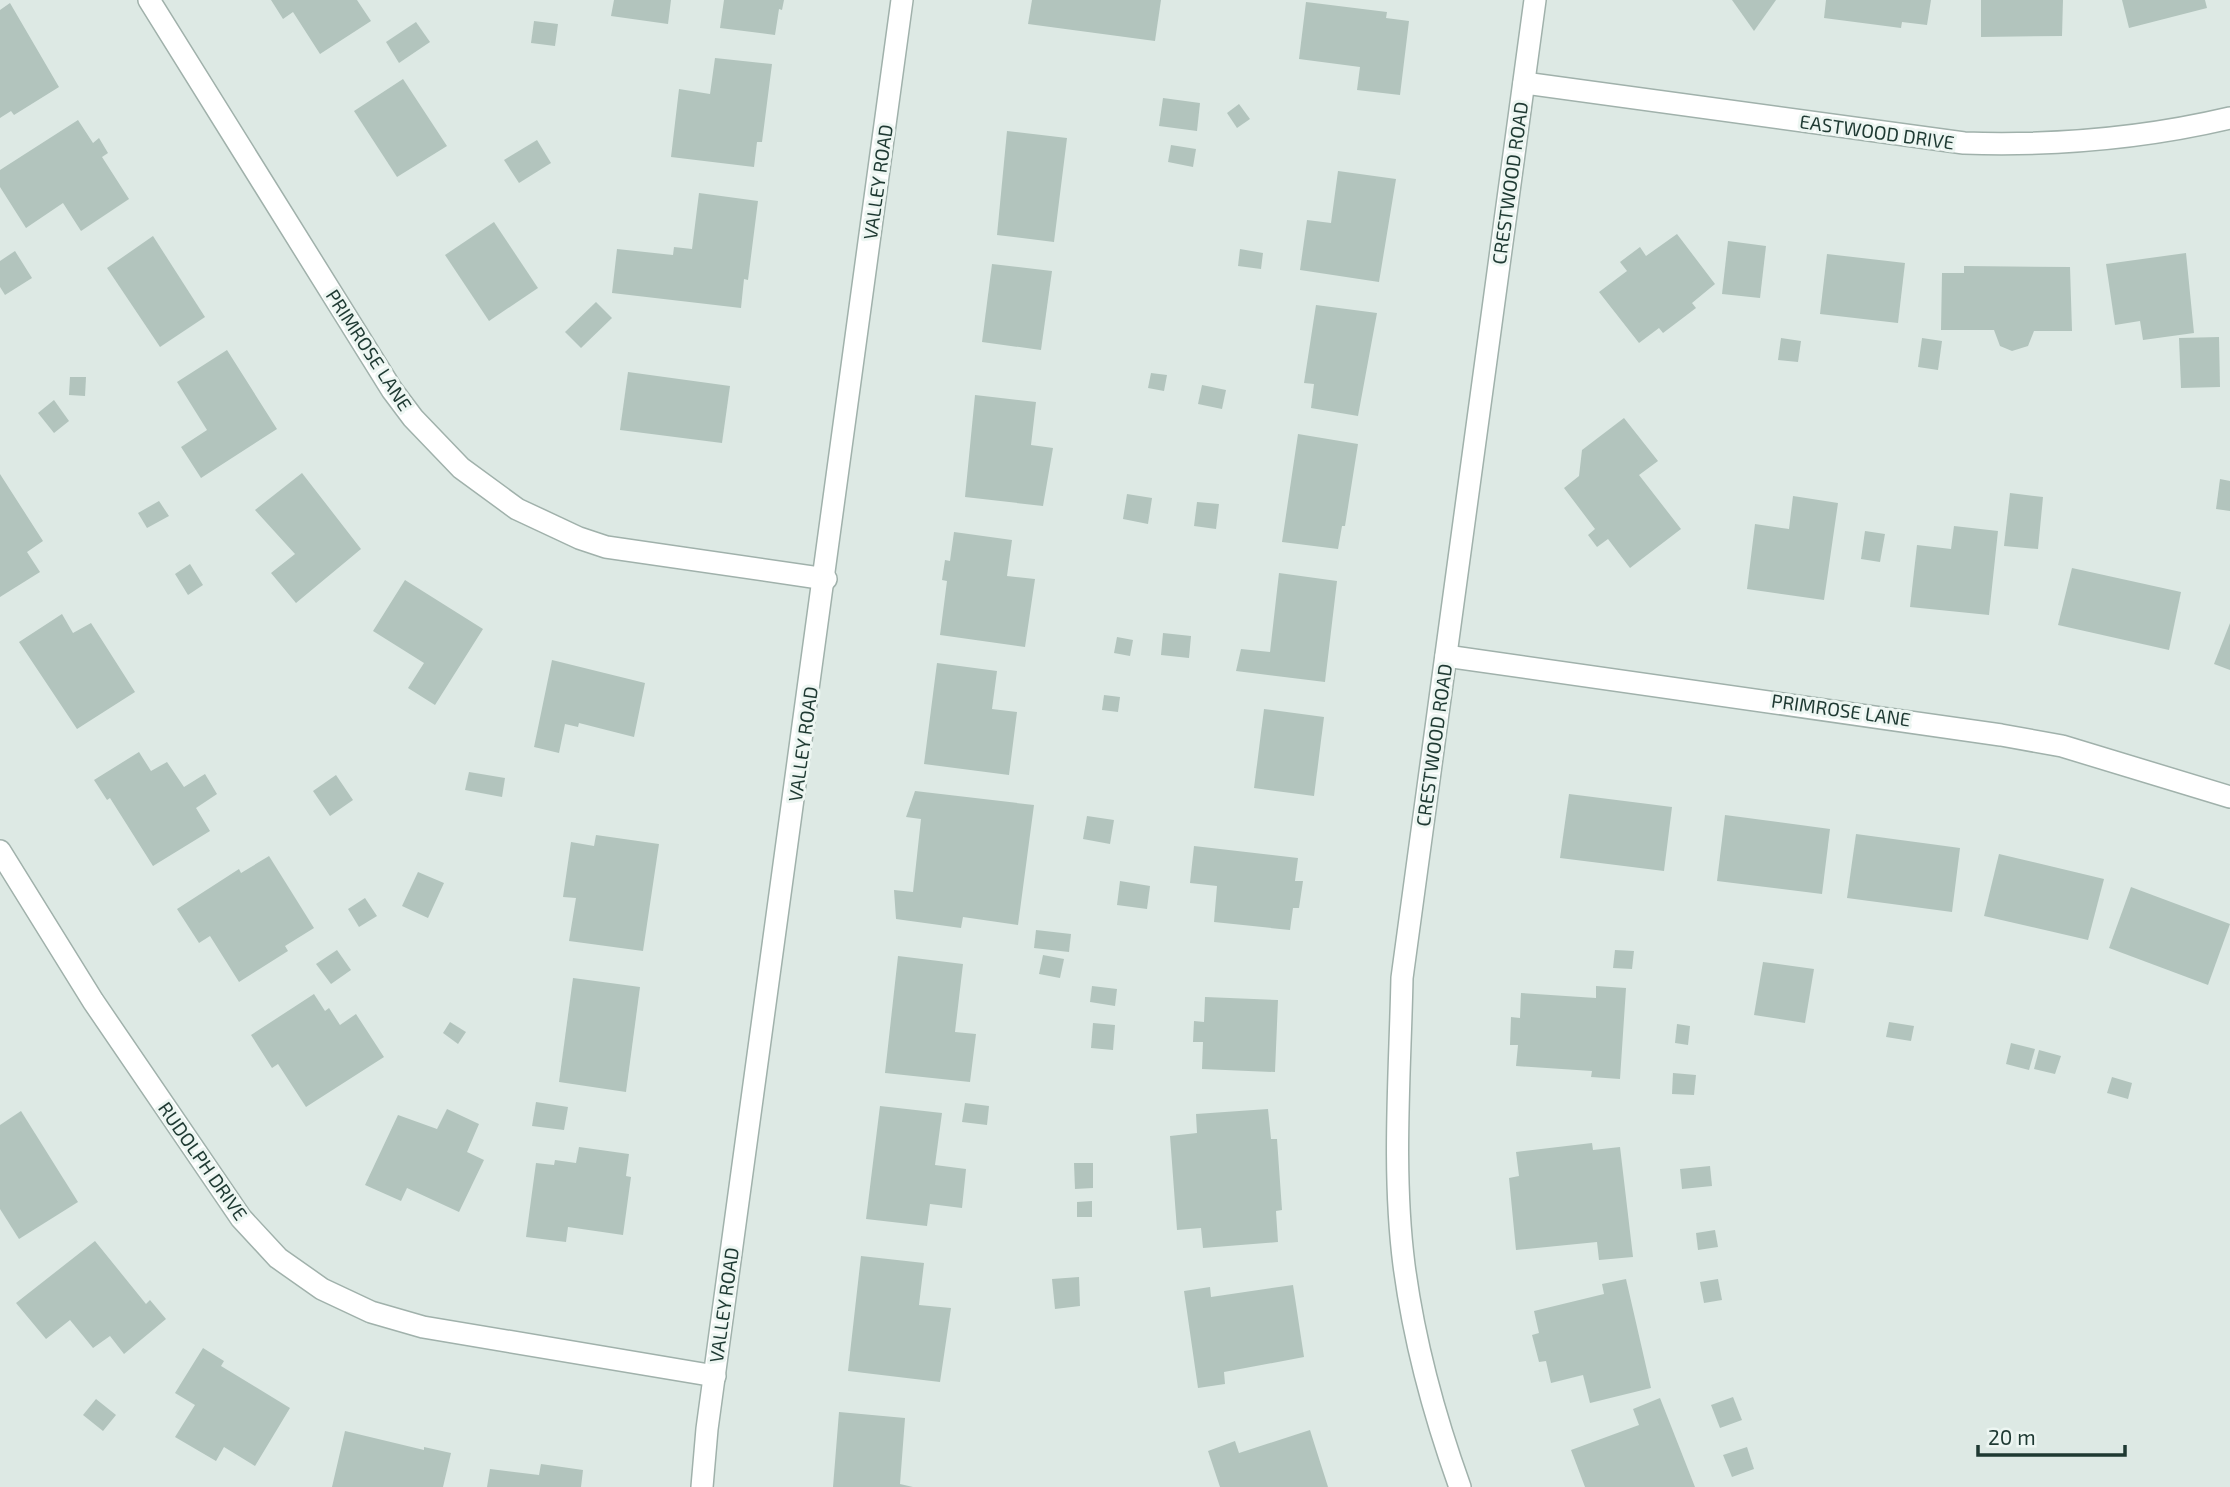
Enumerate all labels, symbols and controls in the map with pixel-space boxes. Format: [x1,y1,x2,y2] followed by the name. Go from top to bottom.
[1487,100,1532,266] street label: CRESTWOOD ROAD
[1798,109,1956,154] street label: EASTWOOD DRIVE
[858,123,897,241] street label: VALLEY ROAD
[322,285,417,415] street label: PRIMROSE LANE
[1411,662,1456,828] street label: CRESTWOOD ROAD
[783,685,822,803] street label: VALLEY ROAD
[1770,688,1912,731] street label: PRIMROSE LANE
[154,1097,253,1224] street label: RUDOLPH DRIVE
[704,1246,743,1364] street label: VALLEY ROAD
[1978,1414,2125,1458] scale bar
[1988,1424,2036,1449] text: 20 m

